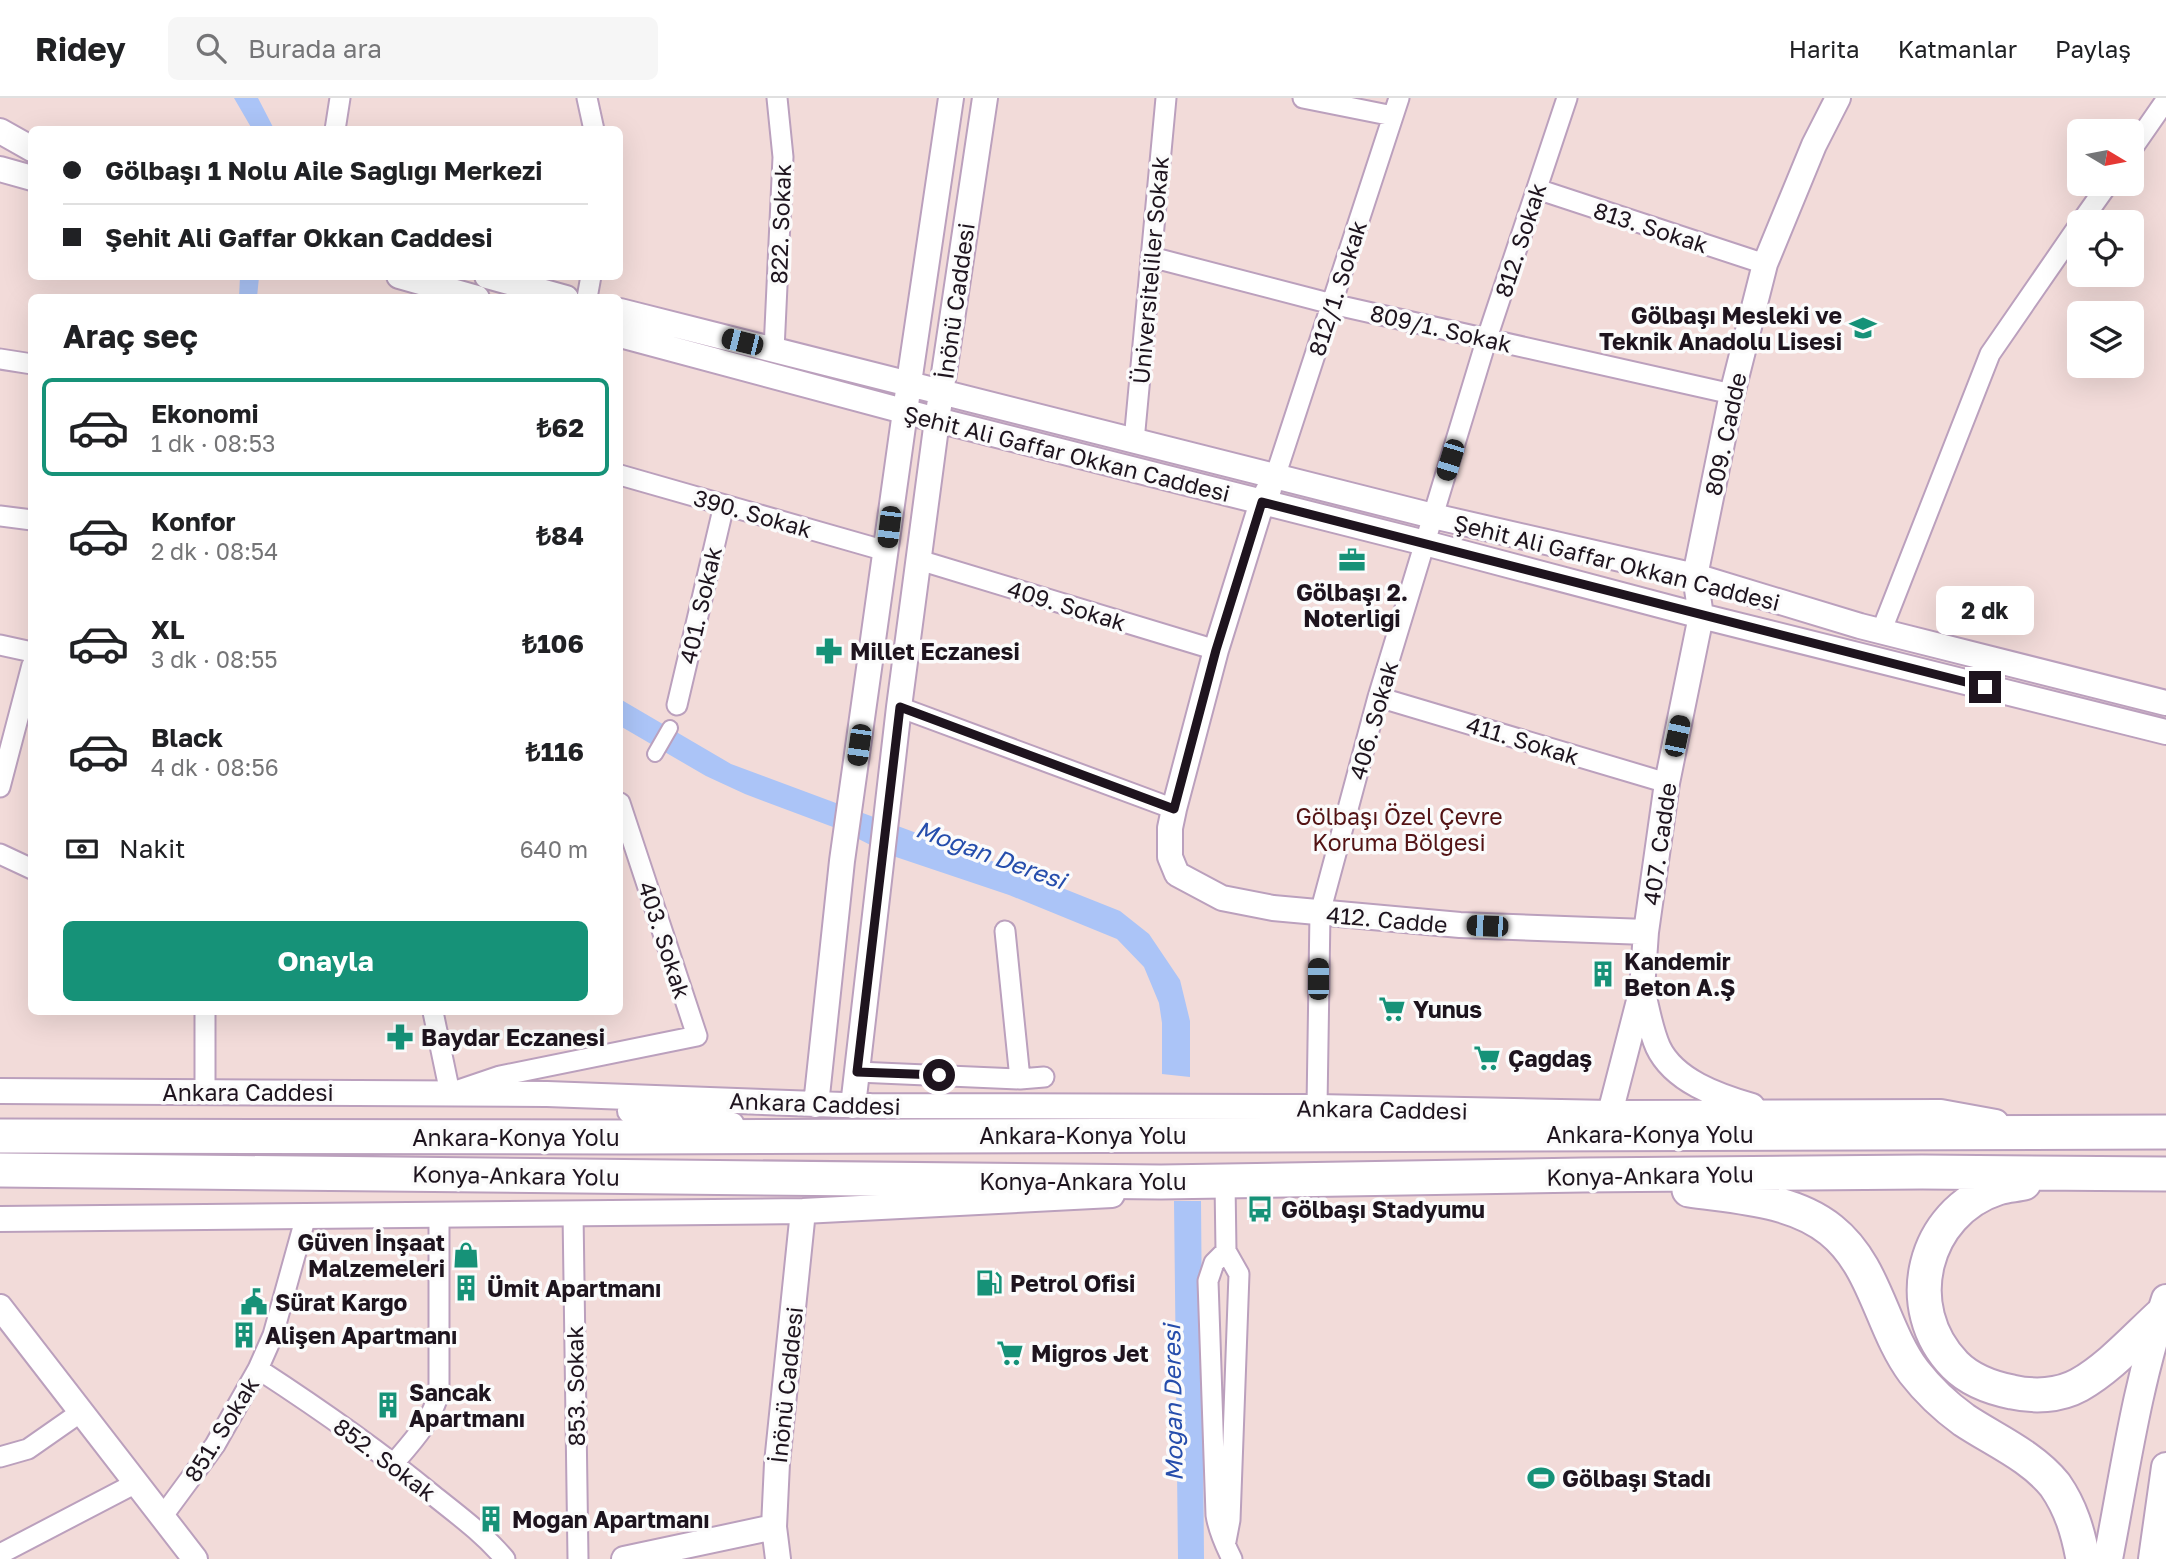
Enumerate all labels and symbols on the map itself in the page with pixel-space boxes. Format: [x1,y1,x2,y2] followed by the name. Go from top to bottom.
[2067,119,2144,196] north arrow
[1126,155,1174,385] street label: Üniversiteliler Sokak
[764,163,796,285] street label: 822. Sokak
[1488,179,1552,301] street label: 812. Sokak
[1590,195,1712,259] street label: 813. Sokak
[1302,217,1372,359] street label: 812/1. Sokak
[930,221,980,381] street label: İnönü Caddesi
[1368,298,1514,358] street label: 809/1. Sokak
[1599,301,1842,355] place label: Gölbaşı Mesleki ve Teknik Anadolu Lisesi
[1848,313,1878,343] school or university icon: Gölbaşı Mesleki ve Teknik Anadolu Lisesi
[720,327,765,357] car
[1698,370,1752,498] street label: 809. Cadde
[901,399,1233,507] street label: Şehit Ali Gaffar Okkan Caddesi
[1434,437,1467,483] car
[691,483,815,543] street label: 390. Sokak
[877,505,902,549] car
[1451,508,1783,616] street label: Şehit Ali Gaffar Okkan Caddesi
[673,544,727,666] street label: 401. Sokak
[1337,545,1367,575] office icon: Gölbaşı 2. Noterliği
[1005,574,1129,636] street label: 409. Sokak
[1296,578,1408,632] place label: Gölbaşı 2. Noterliği
[1936,586,2034,634] callout: 2 dk
[814,636,844,666] pharmacy icon: Millet Eczanesi
[850,637,1020,665] place label: Millet Eczanesi
[1343,657,1403,783] street label: 406. Sokak
[1969,671,2001,703] route end
[1463,710,1583,770] street label: 411. Sokak
[1663,713,1692,759] car
[846,723,873,767] car
[1637,781,1681,907] street label: 407. Cadde
[1295,802,1503,856] park label: Gölbaşı Özel Çevre Koruma Bölgesi
[912,814,1072,896] water label: Mogan Deresi
[633,878,697,1002] street label: 403. Sokak
[1325,900,1449,938] street label: 412. Cadde
[1466,915,1509,937] car
[1624,947,1735,1001] place label: Kandemir Beton A.Ş
[1308,958,1329,1000] car
[1588,959,1618,989] building icon: Kandemir Beton A.Ş
[1377,994,1407,1024] supermarket icon: Yunus
[1413,995,1482,1023] place label: Yunus
[385,1022,415,1052] pharmacy icon: Baydar Eczanesi
[421,1023,605,1051] place label: Baydar Eczanesi
[1472,1043,1502,1073] supermarket icon: Çağdaş
[1508,1044,1592,1072] place label: Çağdaş
[923,1059,955,1091] route start
[162,1078,334,1106] street label: Ankara Caddesi
[729,1086,901,1120] street label: Ankara Caddesi
[1296,1094,1468,1124] street label: Ankara Caddesi
[1546,1120,1754,1148] street label: Ankara-Konya Yolu
[979,1121,1187,1149] street label: Ankara-Konya Yolu
[412,1123,620,1151] street label: Ankara-Konya Yolu
[412,1159,620,1191] street label: Konya-Ankara Yolu
[1546,1159,1754,1191] street label: Konya-Ankara Yolu
[979,1167,1187,1195] street label: Konya-Ankara Yolu
[1245,1194,1275,1224] bus stop icon: Gölbaşı Stadyumu
[1281,1195,1485,1223] place label: Gölbaşı Stadyumu
[297,1228,445,1282] place label: Güven İnşaat Malzemeleri
[451,1240,481,1270] shop icon: Güven İnşaat Malzemeleri
[974,1268,1004,1298] fuel station icon: Petrol Ofisi
[1010,1269,1135,1297] place label: Petrol Ofisi
[451,1273,481,1303] building icon: Ümit Apartmanı
[487,1274,661,1302] place label: Ümit Apartmanı
[239,1287,269,1317] public building icon: Sürat Kargo
[275,1288,408,1316] place label: Sürat Kargo
[764,1305,808,1465] street label: İnönü Caddesi
[229,1320,259,1350] building icon: Alişen Apartmanı
[265,1321,457,1349] place label: Alişen Apartmanı
[1156,1322,1189,1482] water label: Mogan Deresi
[560,1325,590,1447] street label: 853. Sokak
[995,1338,1025,1368] supermarket icon: Migros Jet
[1031,1339,1149,1367] place label: Migros Jet
[178,1371,264,1487] street label: 851. Sokak
[409,1378,525,1432] place label: Sancak Apartmanı
[373,1390,403,1420] building icon: Sancak Apartmanı
[328,1412,442,1506] street label: 852. Sokak
[1526,1463,1556,1493] sports icon: Gölbaşı Stadı
[1562,1464,1711,1492] place label: Gölbaşı Stadı
[476,1504,506,1534] building icon: Moğan Apartmanı
[512,1505,710,1533] place label: Moğan Apartmanı

